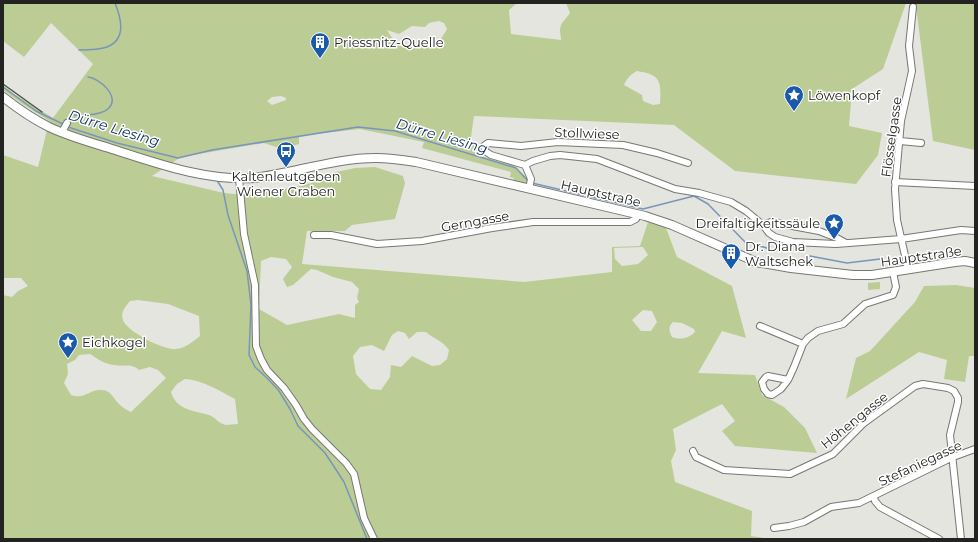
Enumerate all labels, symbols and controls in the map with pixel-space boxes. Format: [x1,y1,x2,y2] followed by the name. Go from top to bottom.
[309,31,331,59] building icon: Priessnitz-Quelle
[334,34,444,50] place label: Priessnitz-Quelle
[783,84,805,112] place icon: Löwenkopf
[808,87,881,103] place label: Löwenkopf
[877,96,905,178] street label: Flösselgasse
[66,106,162,150] water label: Dürre Liesing
[394,114,490,158] water label: Dürre Liesing
[554,124,620,142] street label: Stollwiese
[275,140,297,168] bus stop icon: Kaltenleutgeben Wiener Graben
[231,168,341,199] place label: Kaltenleutgeben Wiener Graben
[559,176,643,210] street label: Hauptstraße
[440,207,510,235] street label: Gerngasse
[823,212,845,240] place icon: Dreifaltigkeitssäule
[695,215,820,231] place label: Dreifaltigkeitssäule
[745,238,813,269] place label: Dr. Diana Waltschek
[720,242,742,270] building icon: Dr. Diana Waltschek
[879,242,963,270] street label: Hauptstraße
[57,331,79,359] place icon: Eichkogel
[82,334,146,350] place label: Eichkogel
[817,388,891,452] street label: Höhengasse
[876,437,964,489] street label: Stefaniegasse

